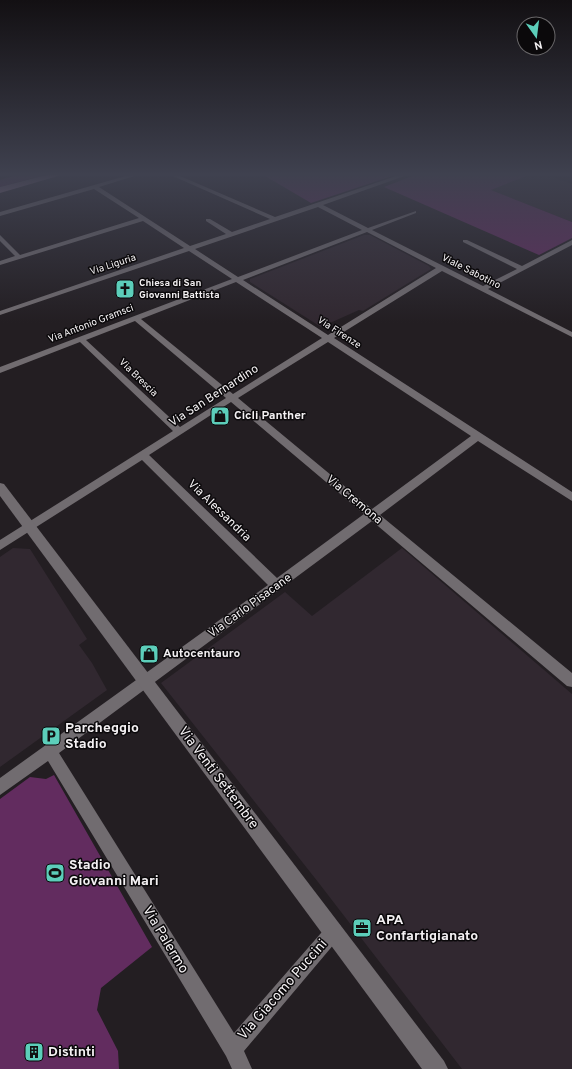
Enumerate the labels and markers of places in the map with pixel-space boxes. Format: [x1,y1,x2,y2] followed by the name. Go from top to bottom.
[139,277,220,302] place label: Chiesa di San Giovanni Battista
[114,278,136,300] church icon: Chiesa di San Giovanni Battista
[209,405,231,427] shop icon: Cicli Panther
[234,408,306,424] place label: Cicli Panther
[138,643,160,665] shop icon: Autocentauro
[163,646,241,662] place label: Autocentauro
[65,720,139,753] place label: Parcheggio Stadio
[40,725,62,747] parking icon: Parcheggio Stadio
[69,857,159,890] place label: Stadio Giovanni Mari
[44,862,66,884] sports icon: Stadio Giovanni Mari
[376,912,478,945] place label: APA Confartigianato
[351,917,373,939] office icon: APA Confartigianato
[23,1041,45,1063] building icon: Distinti
[48,1044,95,1061] place label: Distinti

